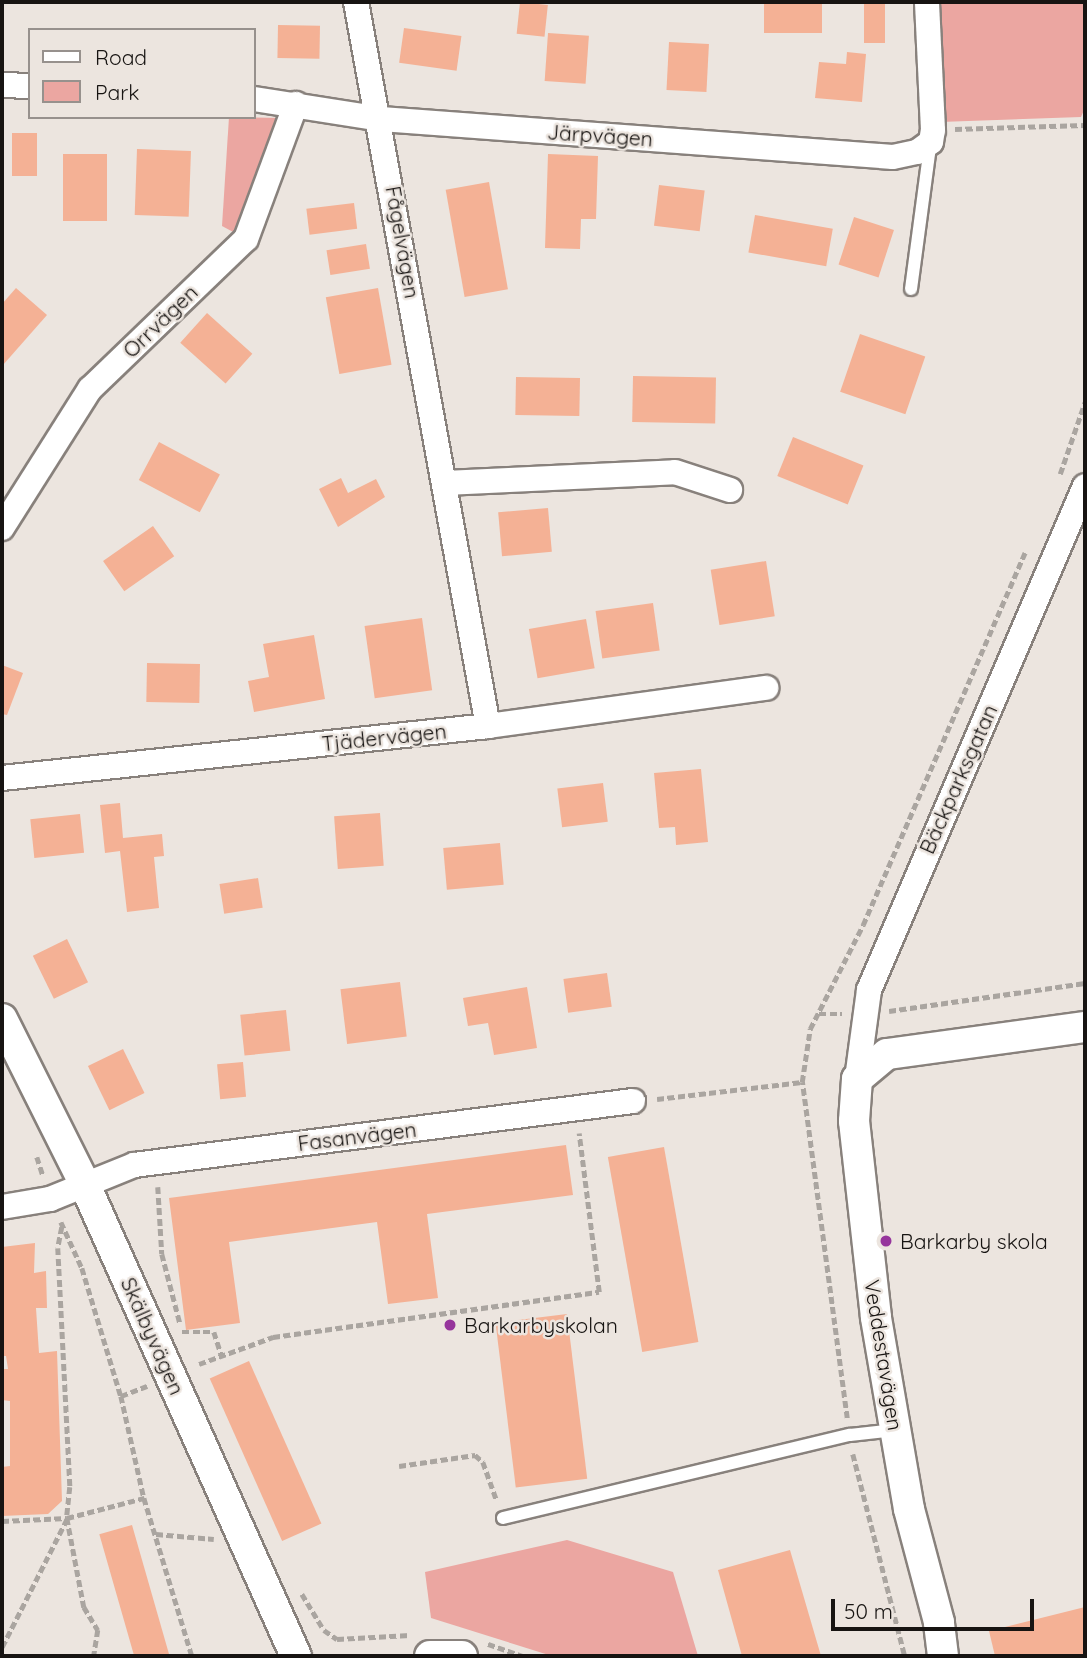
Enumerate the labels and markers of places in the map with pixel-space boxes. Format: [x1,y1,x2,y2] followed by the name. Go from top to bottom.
[900,1228,1048,1254] place label: Barkarby skola
[878,1233,894,1249] marker: Barkarby skola
[464,1312,618,1338] place label: Barkarbyskolan
[442,1317,458,1333] marker: Barkarbyskolan

